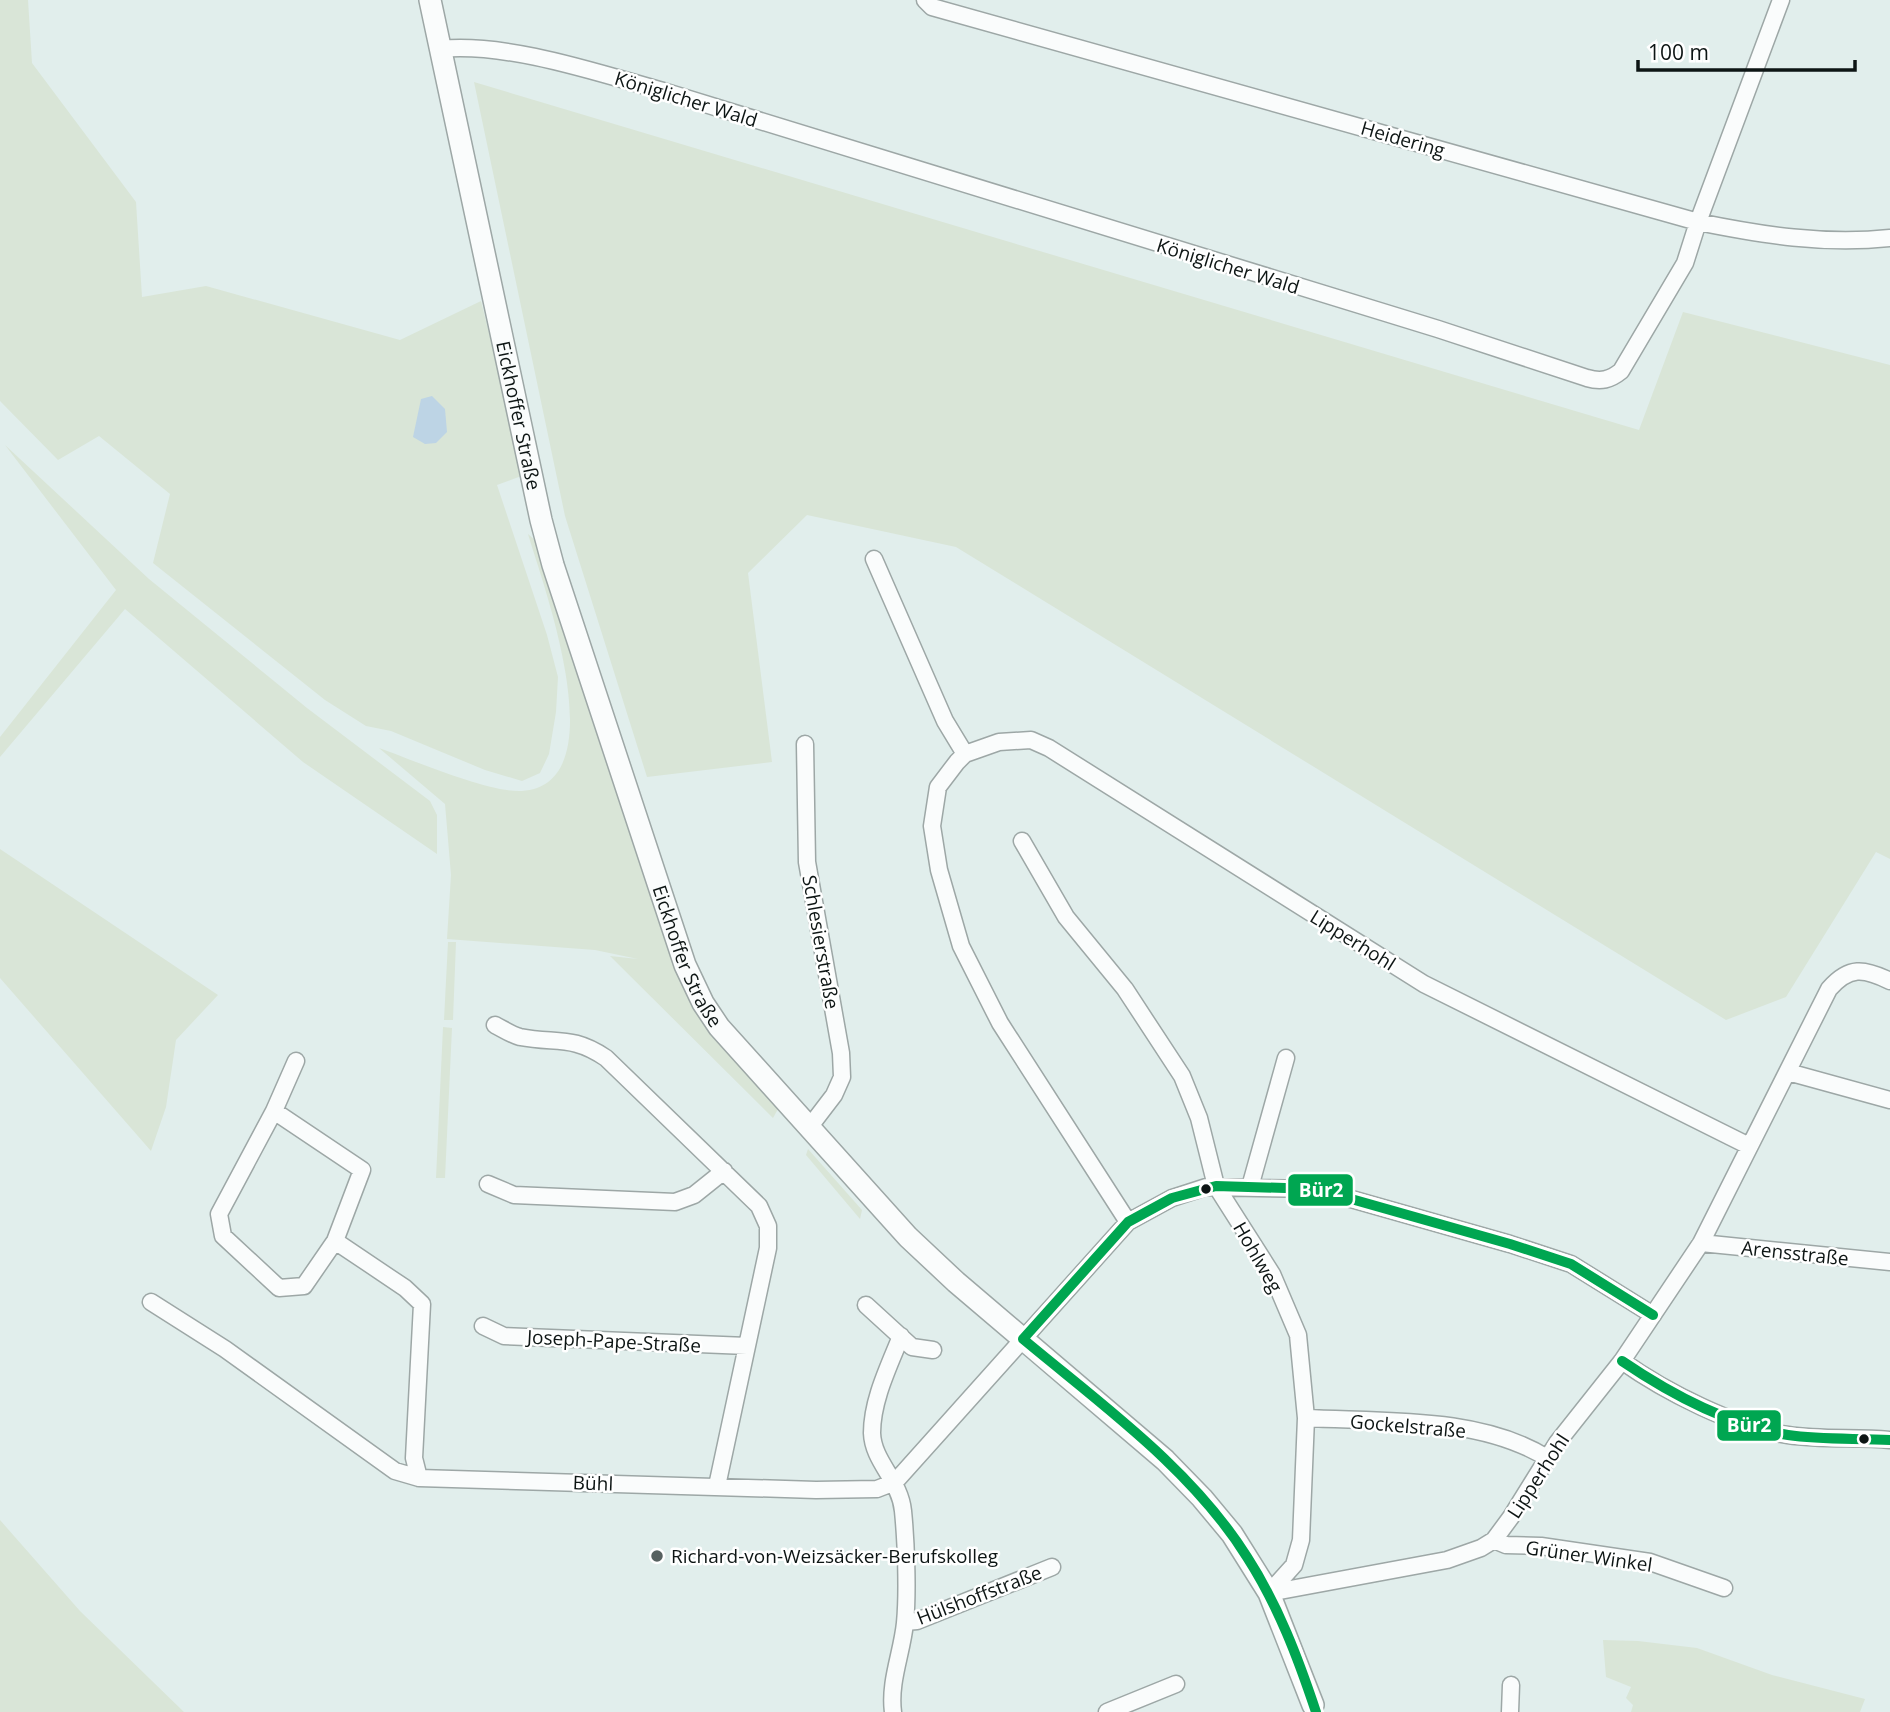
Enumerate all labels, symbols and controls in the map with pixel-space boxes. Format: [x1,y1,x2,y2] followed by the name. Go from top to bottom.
[1638,28,1855,72] scale bar
[1648,38,1709,66] text: 100 m
[611,65,761,133] street label: Königlicher Wald
[1358,115,1448,163] street label: Heidering
[1153,232,1303,300] street label: Königlicher Wald
[490,339,547,493] street label: Eickhoffer Straße
[796,873,846,1011] street label: Schlesierstraße
[647,882,728,1032] street label: Eickhoffer Straße
[1305,904,1401,976] street label: Lipperhohl
[1287,1173,1354,1207] line badge: Bür2
[1299,1177,1344,1203] text: Bür2
[1199,1182,1213,1196] unlabelled marker
[1227,1217,1289,1297] street label: Hohlweg
[1740,1234,1850,1272] street label: Arensstraße
[524,1323,702,1359] street label: Joseph-Pape-Straße
[1349,1408,1467,1444] street label: Gockelstraße
[1716,1409,1782,1442] line badge: Bür2
[1727,1412,1772,1438] text: Bür2
[1501,1429,1575,1523] street label: Lipperhohl
[1857,1432,1871,1446] unlabelled marker
[572,1469,614,1497] street label: Bühl
[1524,1534,1654,1578] street label: Grüner Winkel
[671,1543,998,1569] place label: Richard-von-Weizsäcker-Berufskolleg
[649,1548,665,1564] marker: Richard-von-Weizsäcker-Berufskolleg
[913,1559,1045,1631] street label: Hülshoffstraße

